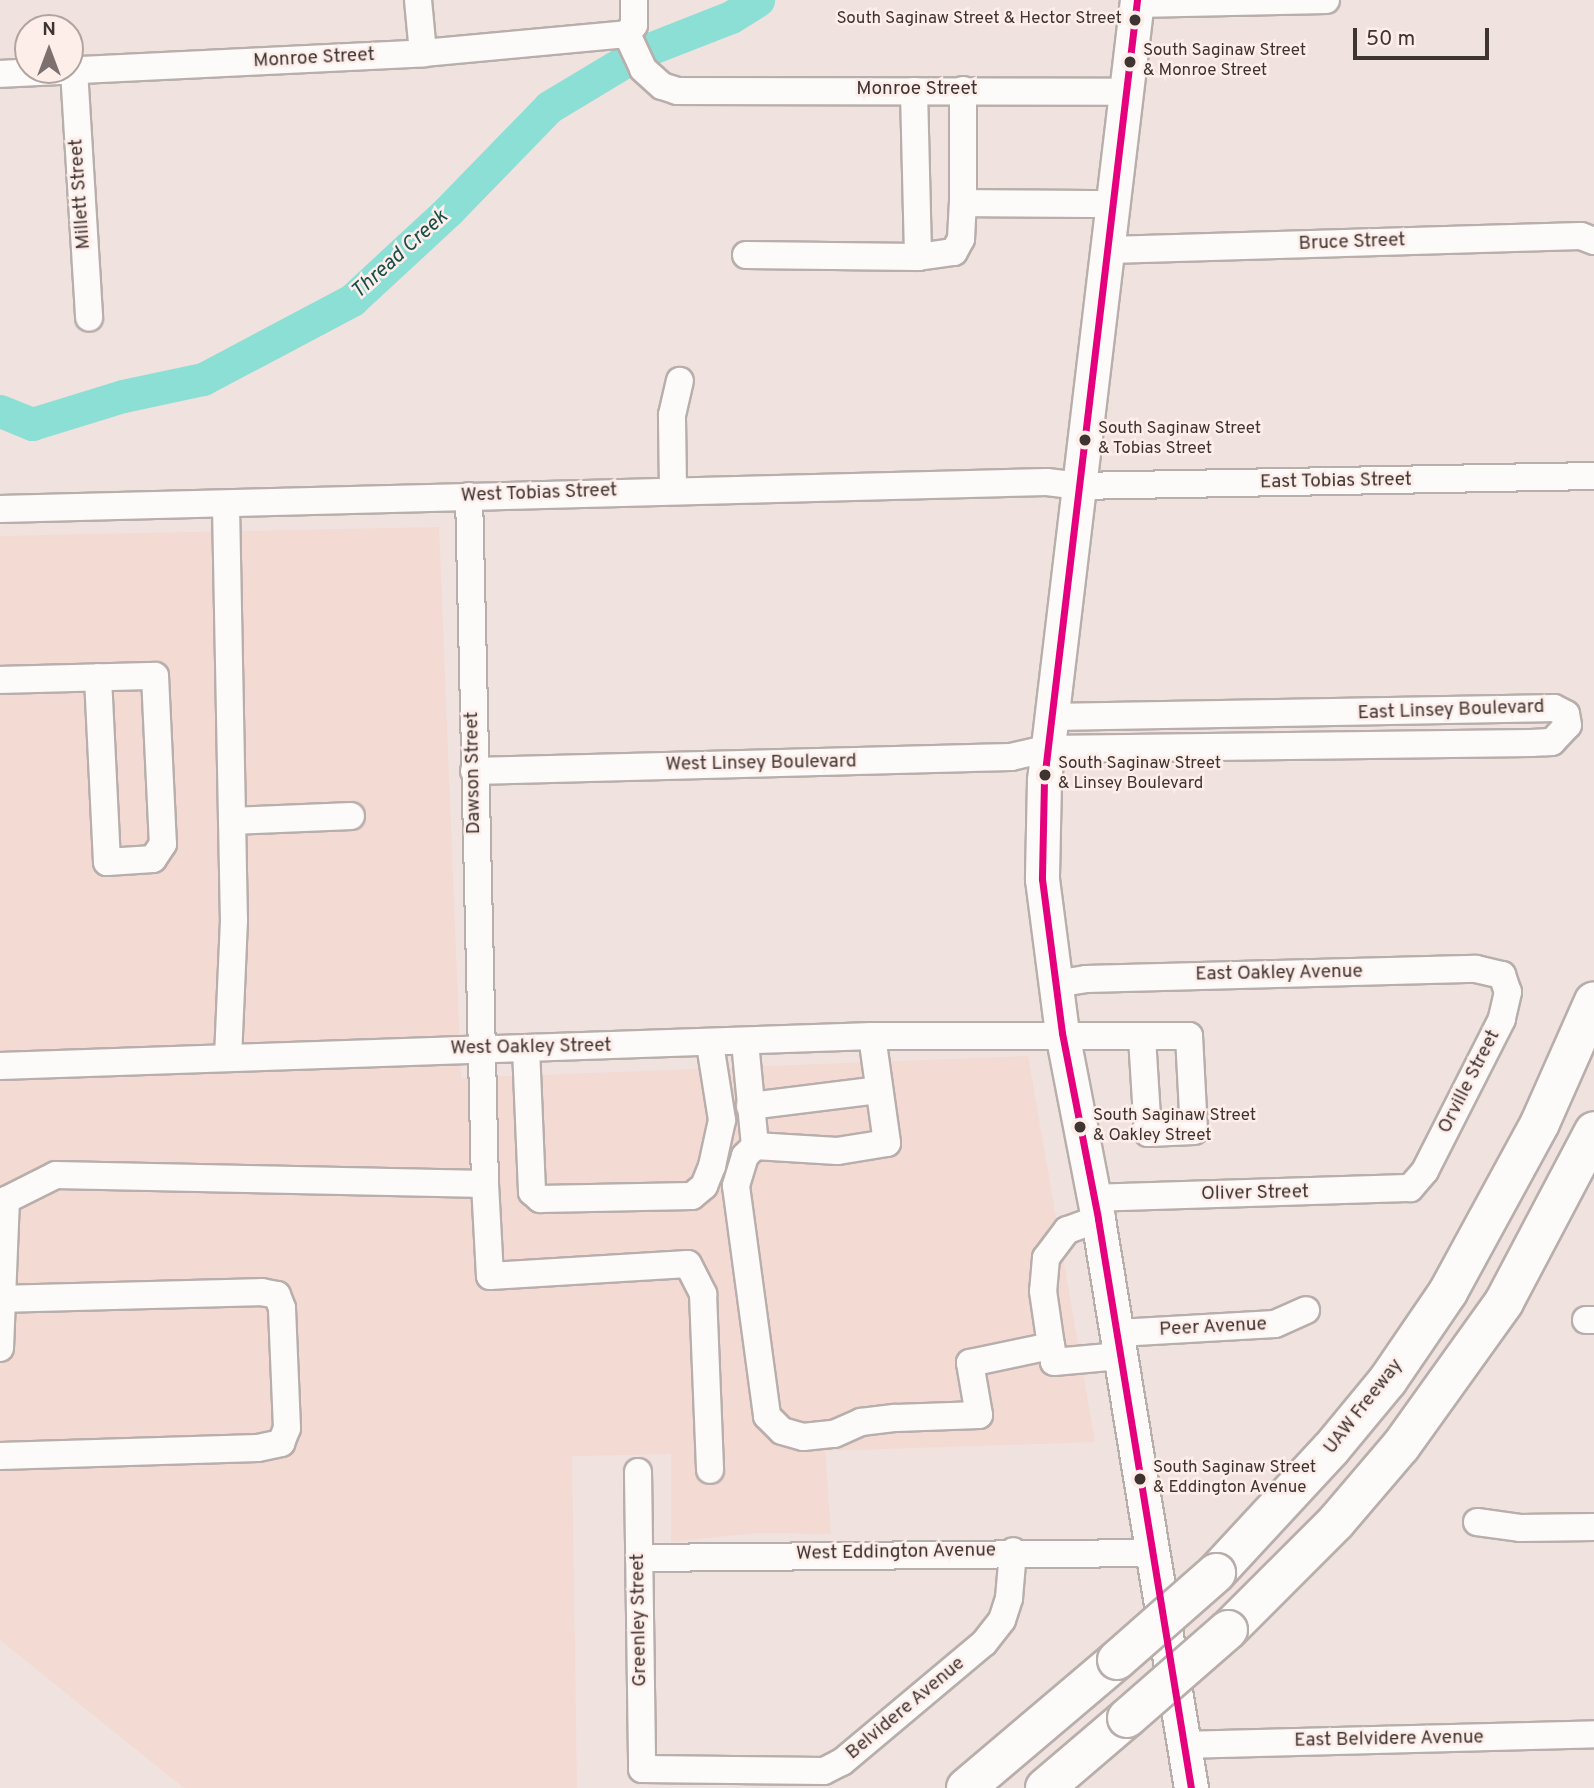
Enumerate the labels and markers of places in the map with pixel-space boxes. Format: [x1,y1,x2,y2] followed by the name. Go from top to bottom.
[836,10,1122,30] place label: South Saginaw Street & Hector Street
[1128,13,1142,27] marker: South Saginaw Street & Hector Street
[1143,42,1306,82] place label: South Saginaw Street & Monroe Street
[1123,55,1137,69] marker: South Saginaw Street & Monroe Street
[1098,420,1261,460] place label: South Saginaw Street & Tobias Street
[1078,433,1092,447] marker: South Saginaw Street & Tobias Street
[1058,755,1221,795] place label: South Saginaw Street & Linsey Boulevard
[1038,768,1052,782] marker: South Saginaw Street & Linsey Boulevard
[1093,1107,1256,1147] place label: South Saginaw Street & Oakley Street
[1073,1120,1087,1134] marker: South Saginaw Street & Oakley Street
[1153,1459,1316,1499] place label: South Saginaw Street & Eddington Avenue
[1133,1472,1147,1486] marker: South Saginaw Street & Eddington Avenue

